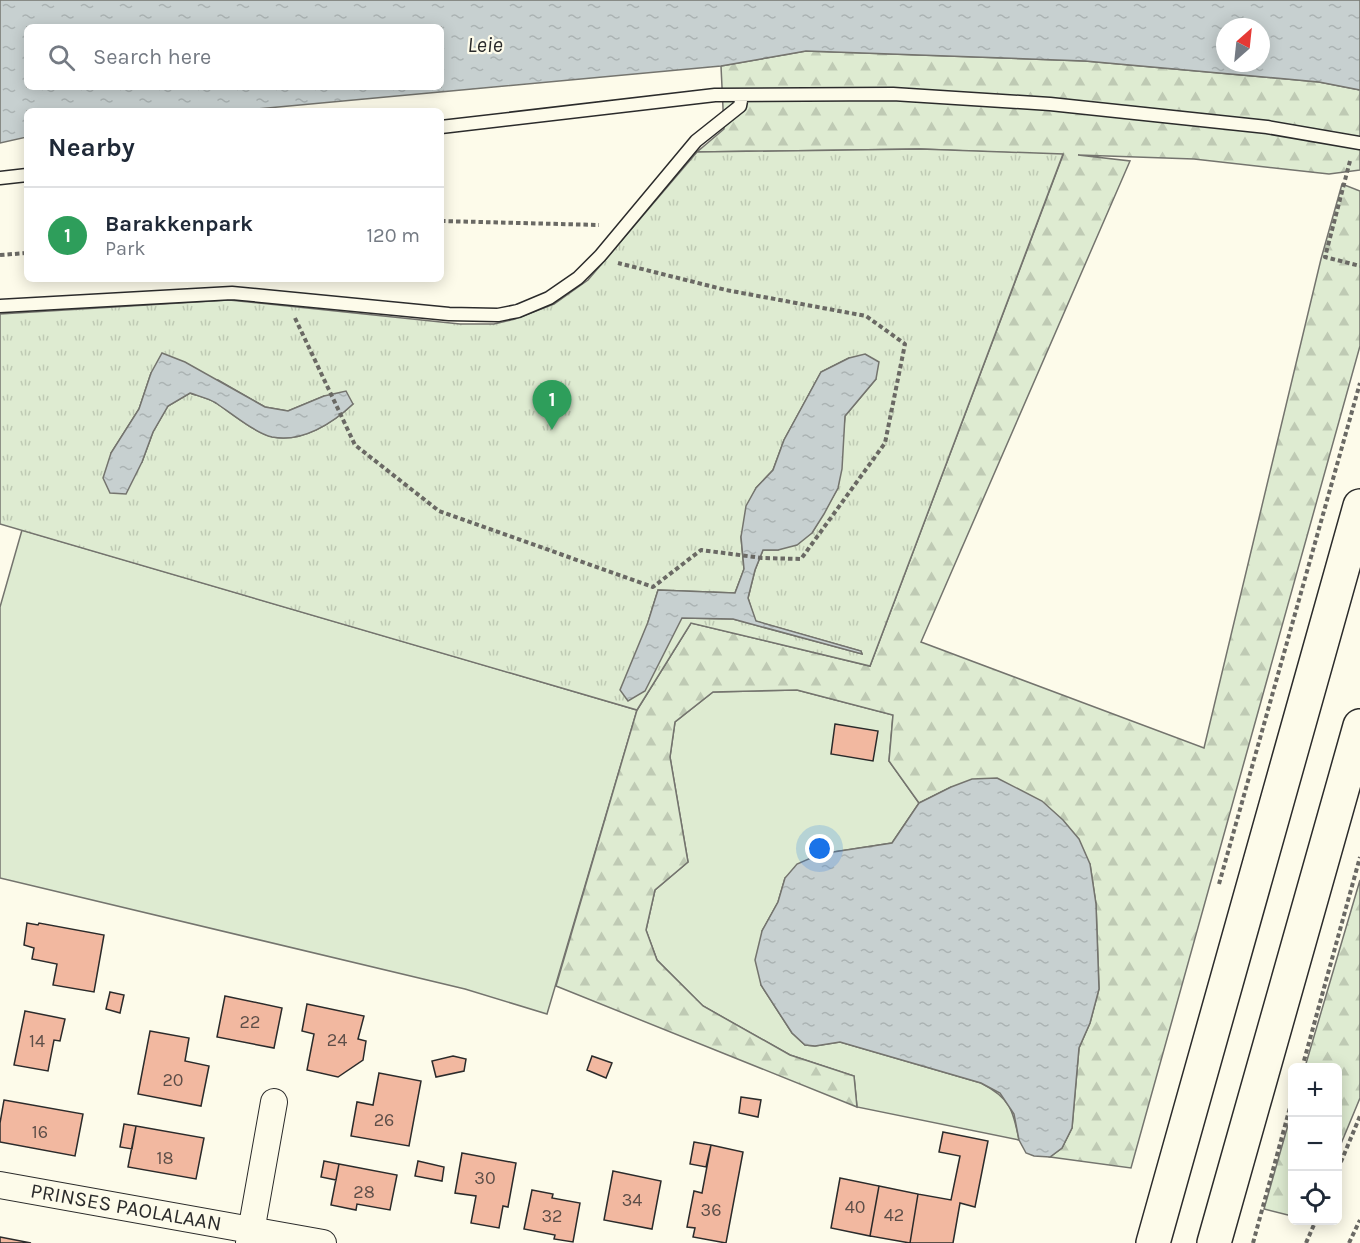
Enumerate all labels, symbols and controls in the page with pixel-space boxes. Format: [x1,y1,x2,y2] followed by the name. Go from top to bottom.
[1216,18,1270,72] north arrow
[24,24,444,90] search box
[467,32,503,58] water label: Leie
[45,41,78,74] icon: search
[93,44,211,70] text: Search here
[48,132,135,163] text: Nearby
[105,211,253,237] text: Barakkenpark
[64,224,71,247] text: 1
[366,224,420,247] text: 120 m
[105,237,146,260] text: Park
[532,380,572,430] pin: 1
[805,834,834,863] your location
[240,1011,260,1033] house number: 22
[327,1029,347,1051] house number: 24
[29,1030,45,1052] house number: 14
[1288,1063,1342,1225] map controls
[1288,1063,1342,1117] button: +
[162,1069,184,1091] house number: 20
[374,1109,394,1131] house number: 26
[1288,1117,1342,1171] button: −
[32,1121,48,1143] house number: 16
[156,1147,174,1169] house number: 18
[474,1167,496,1189] house number: 30
[1288,1171,1342,1225] button: locate
[29,1178,223,1236] street label: PRINSES PAOLALAAN
[353,1181,375,1203] house number: 28
[622,1189,642,1211] house number: 34
[845,1196,865,1218] house number: 40
[701,1199,721,1221] house number: 36
[884,1204,904,1226] house number: 42
[541,1205,563,1227] house number: 32

